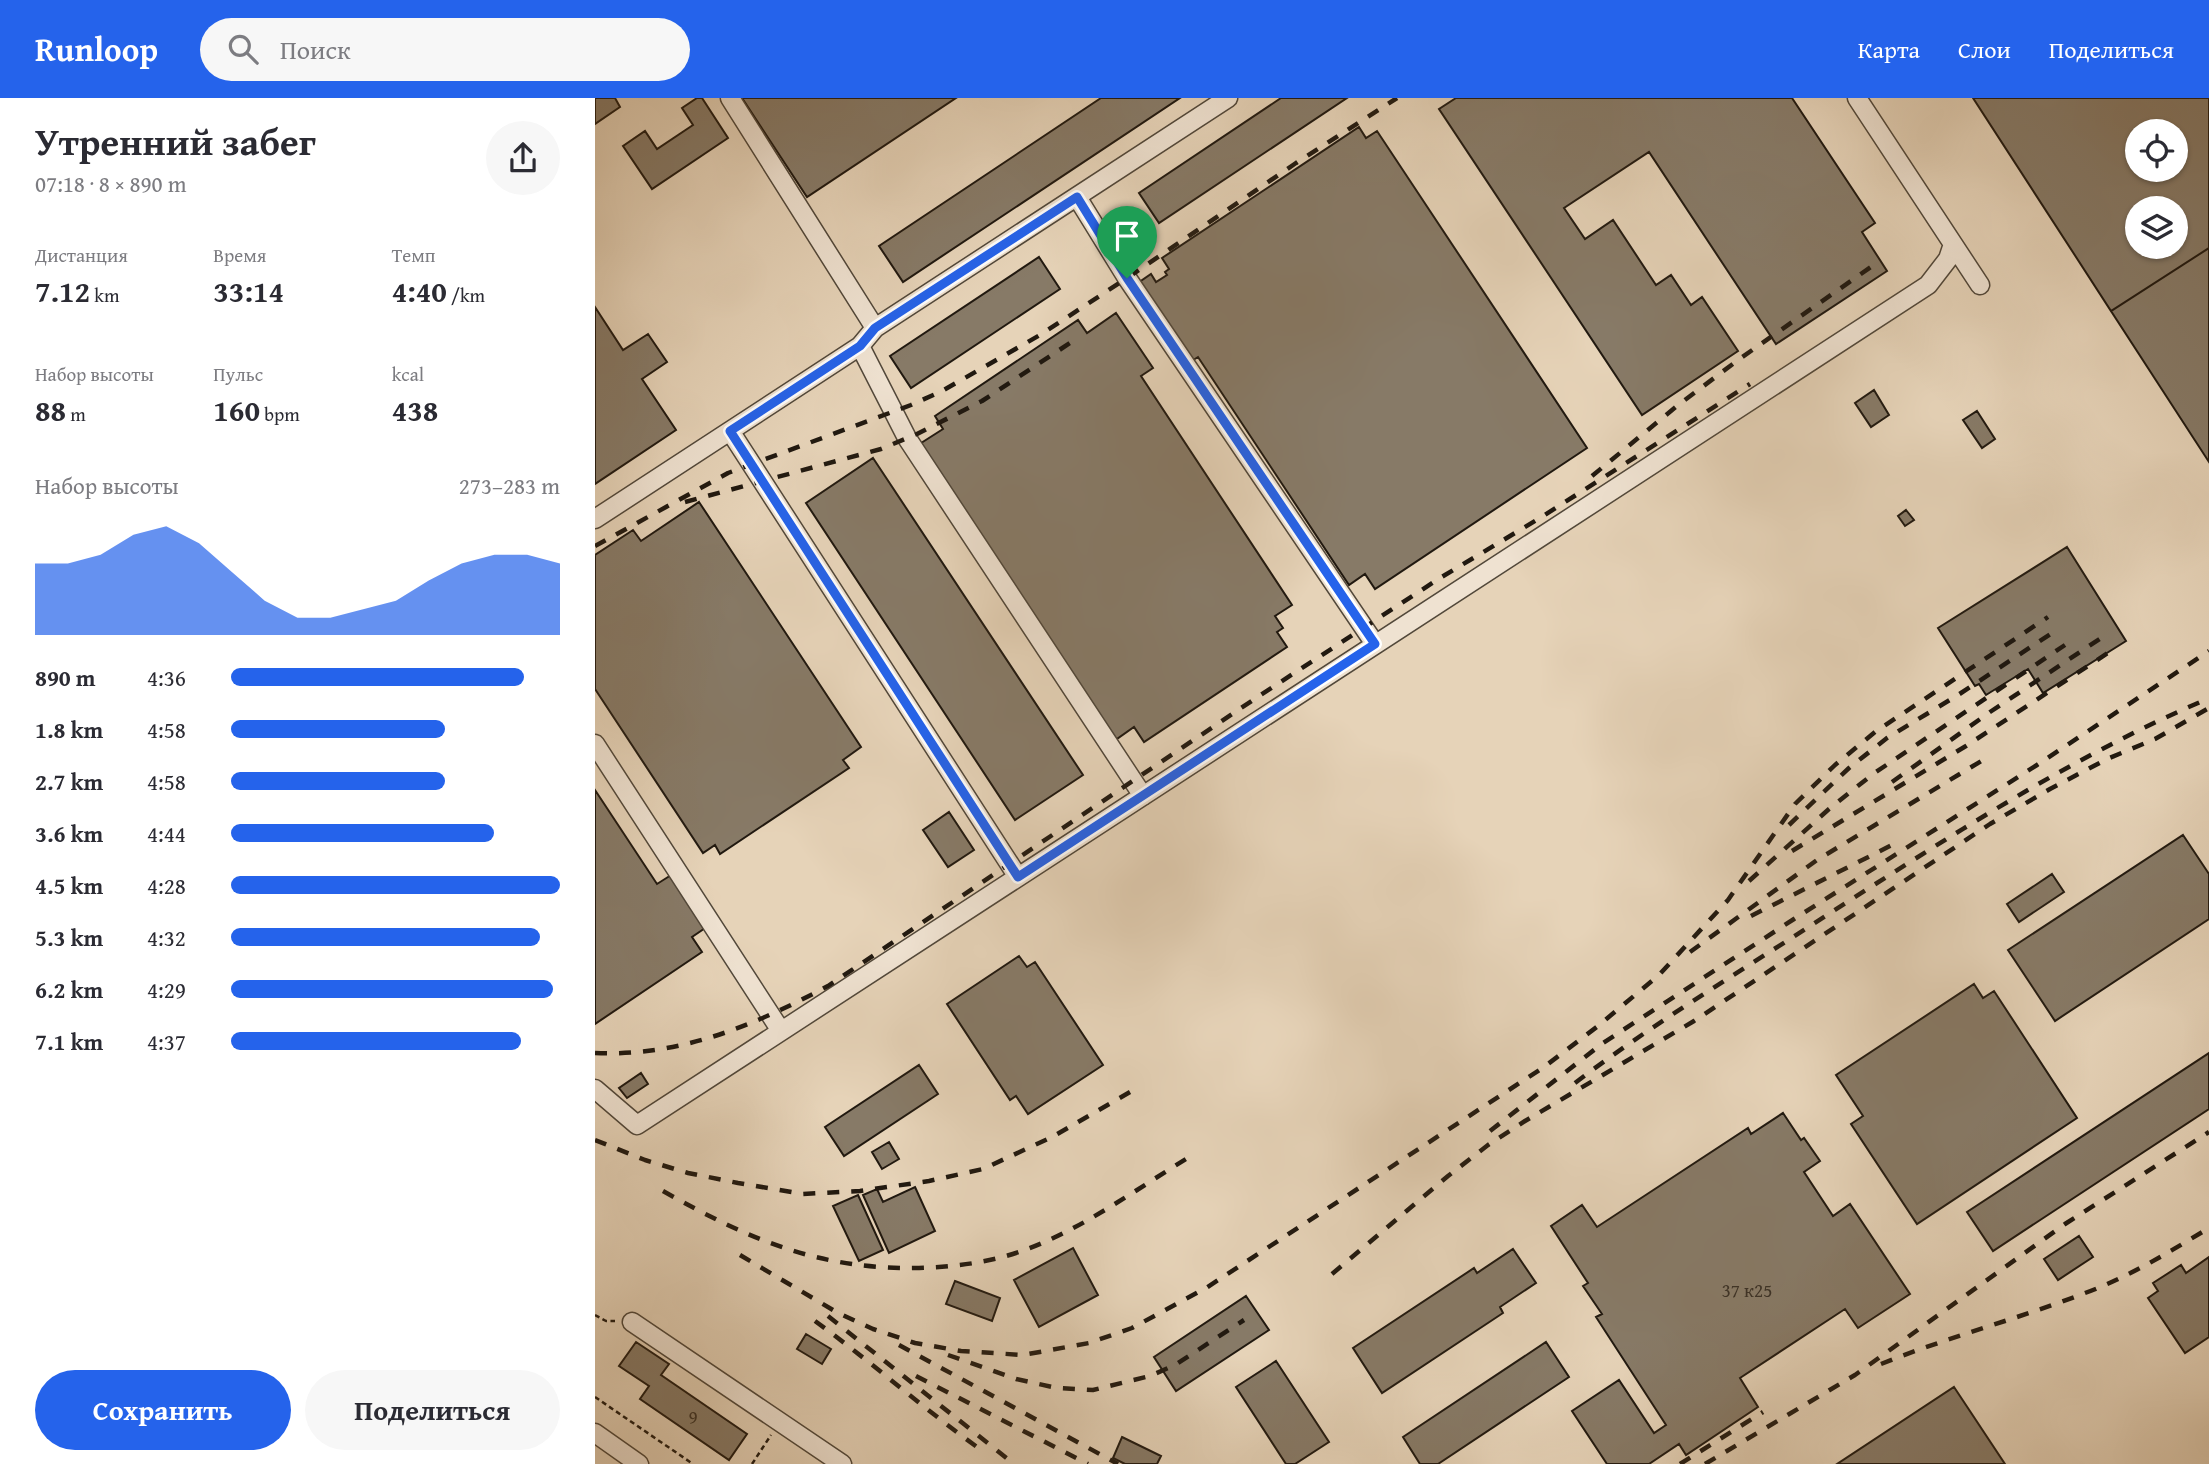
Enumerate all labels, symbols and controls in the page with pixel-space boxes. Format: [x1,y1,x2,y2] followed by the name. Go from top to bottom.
[200,18,690,81] search box
[35,25,158,73] text: Runloop
[224,30,262,68] icon: search
[280,30,351,69] text: Поиск
[1858,32,1920,67] text: Карта
[1958,32,2011,67] text: Слои
[2049,32,2174,67] text: Поделиться
[35,113,316,169] text: Утренний забег
[2125,119,2188,259] map controls
[2125,119,2188,182] button: locate
[486,121,560,195] button: share
[35,167,187,200] text: 07:18 · 8 × 890 m
[2125,196,2188,259] button: layers
[1097,206,1157,278] pin
[1108,217,1146,255] icon: arrive
[35,241,128,269] text: Дистанция
[213,241,266,269] text: Время
[392,241,436,269] text: Темп
[35,269,90,313] text: 7.12
[213,269,284,313] text: 33:14
[392,269,447,313] text: 4:40
[90,281,119,309] text: km
[447,281,485,309] text: /km
[35,360,154,388] text: Набор высоты
[213,360,263,388] text: Пульс
[392,360,424,388] text: kcal
[35,388,66,432] text: 88
[213,388,260,432] text: 160
[392,388,438,432] text: 438
[66,400,86,428] text: m
[260,400,300,428] text: bpm
[35,469,179,502] text: Набор высоты
[459,469,560,502] text: 273–283 m
[35,661,96,694] text: 890 m
[147,661,186,694] text: 4:36
[35,713,103,746] text: 1.8 km
[147,713,186,746] text: 4:58
[35,765,103,798] text: 2.7 km
[147,765,186,798] text: 4:58
[35,817,103,850] text: 3.6 km
[147,817,186,850] text: 4:44
[35,869,103,902] text: 4.5 km
[147,869,186,902] text: 4:28
[35,921,103,954] text: 5.3 km
[147,921,186,954] text: 4:32
[35,973,103,1006] text: 6.2 km
[147,973,186,1006] text: 4:29
[35,1025,103,1058] text: 7.1 km
[147,1025,186,1058] text: 4:37
[1722,1276,1772,1304] house number: 37 к25
[35,1370,291,1450] button: Сохранить
[305,1370,560,1450] button: Поделиться
[688,1403,698,1431] house number: 9

